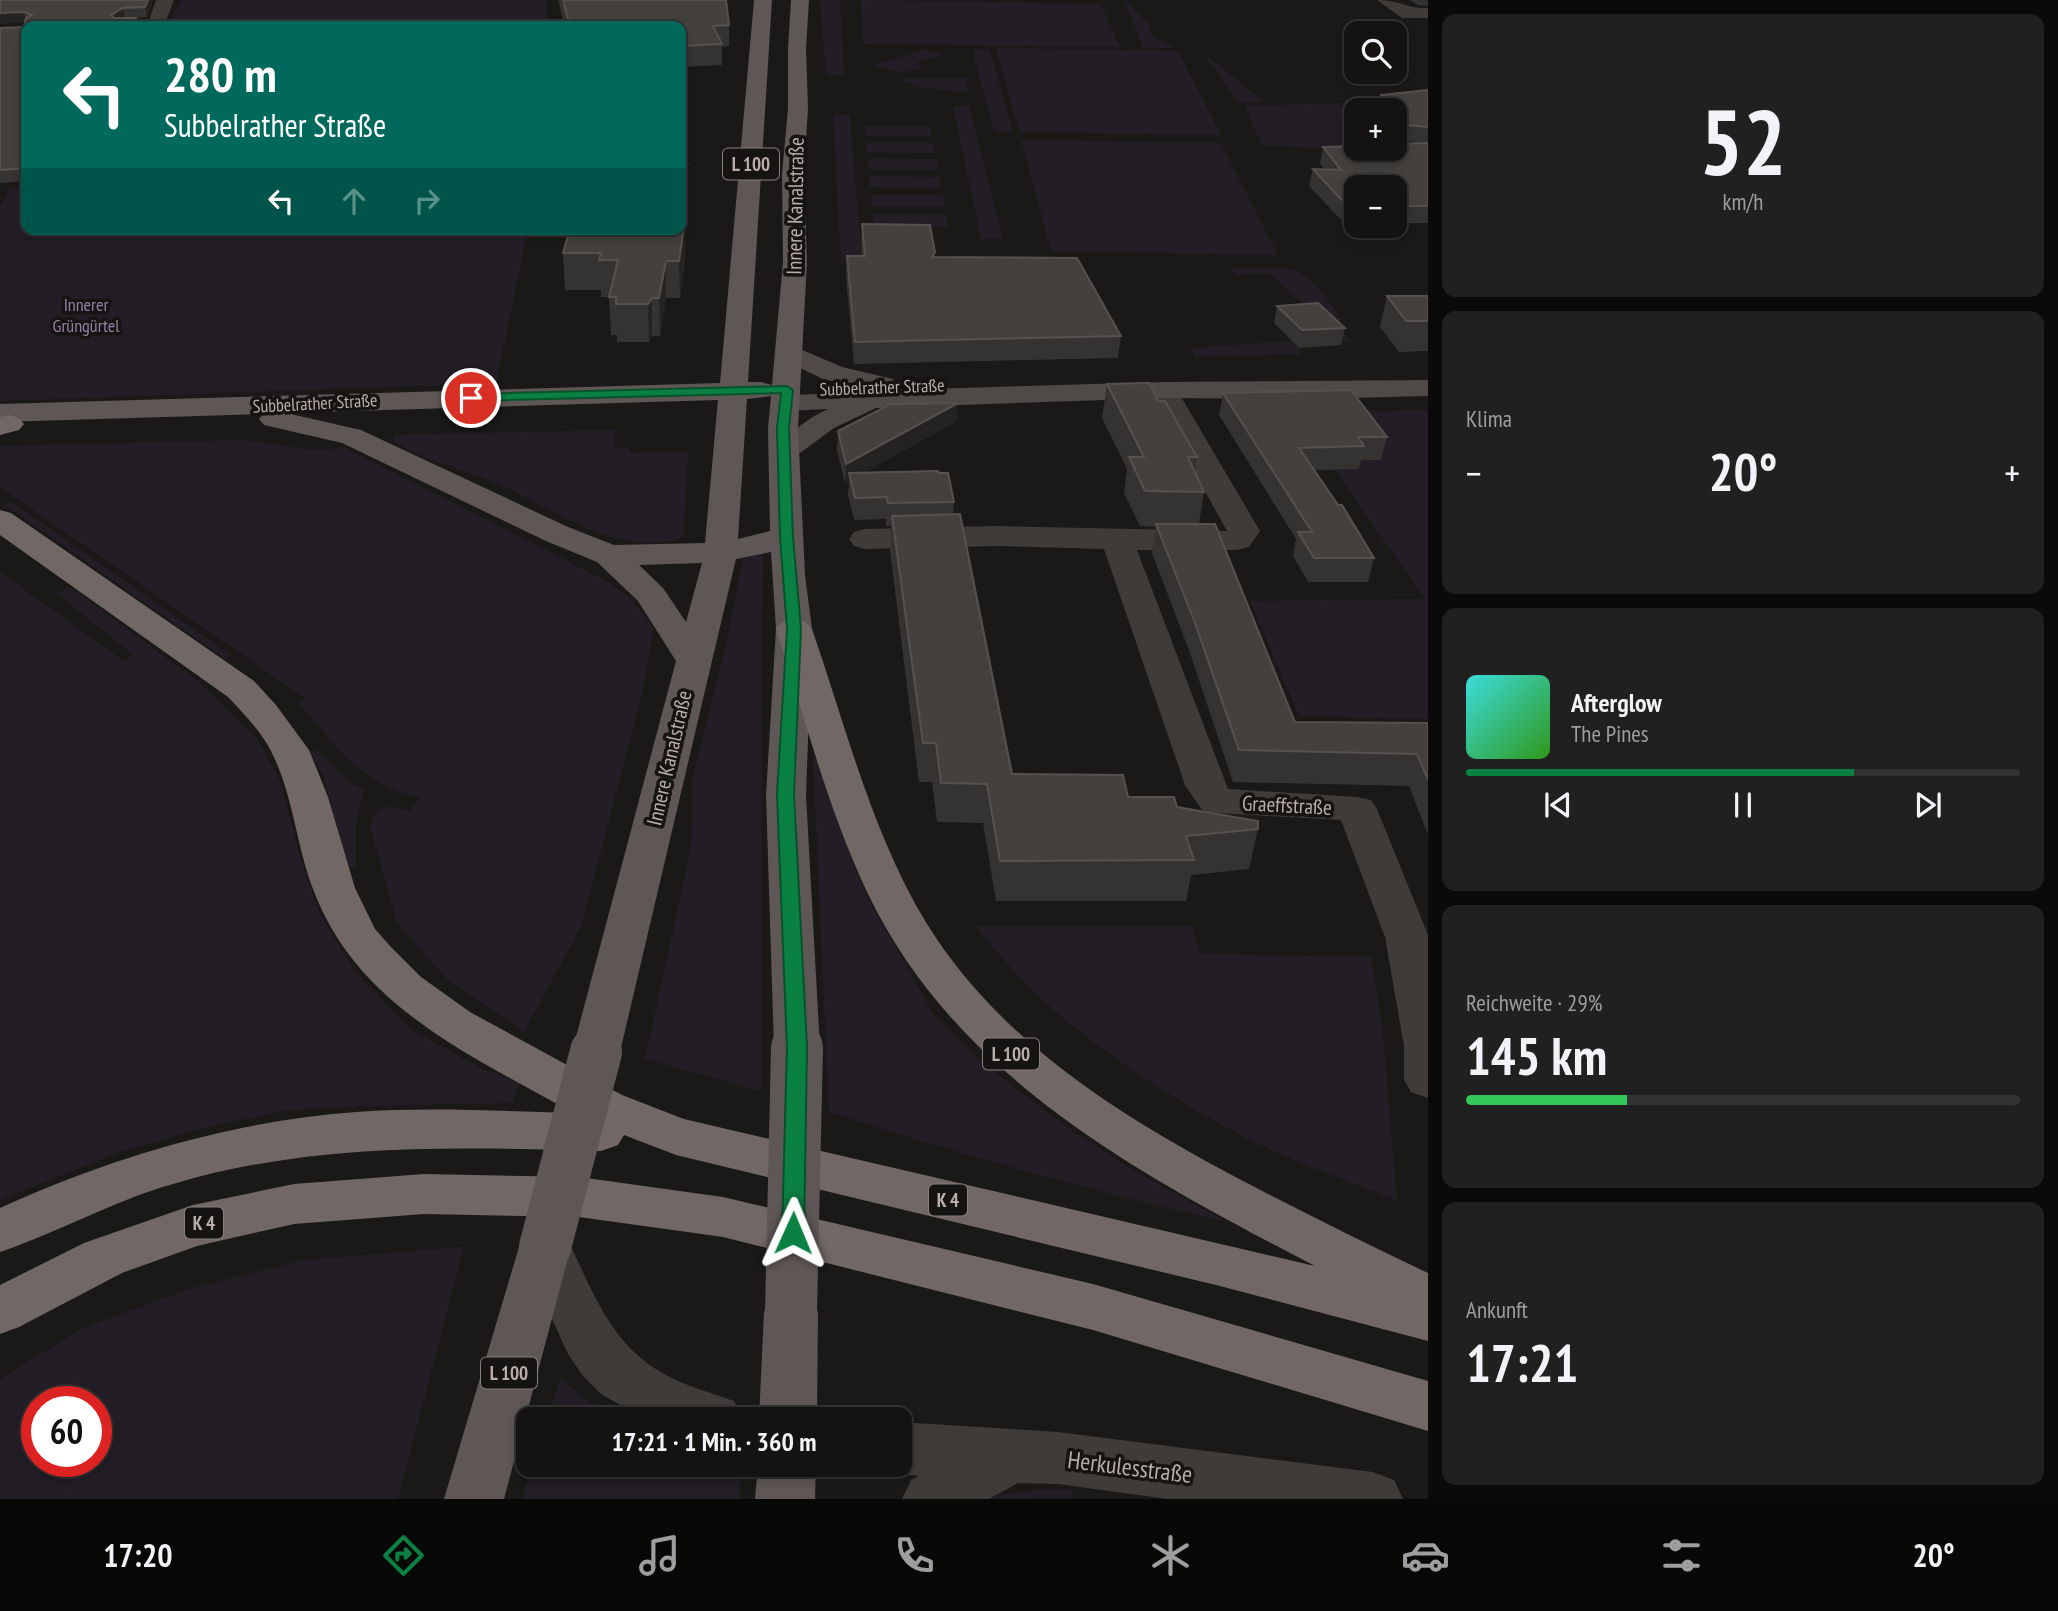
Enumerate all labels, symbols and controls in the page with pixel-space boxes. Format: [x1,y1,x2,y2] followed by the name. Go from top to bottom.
[1344,21,1407,238] map controls
[1344,21,1407,84] button: search
[164,42,277,106] text: 280 m
[49,49,140,140] icon: left
[1700,82,1787,200] text: 52
[1344,98,1407,161] button: +
[164,104,386,146] text: Subbelrather Straße
[780,137,810,275] street label: Innere Kanalstraße
[723,148,779,180] road number: L 100
[1344,175,1407,238] button: −
[262,182,300,220] icon: left
[335,182,373,220] icon: ahead
[408,182,446,220] icon: right
[1723,187,1763,216] text: km/h
[53,293,120,337] park label: Innerer Grüngürtel
[441,368,501,428] pin
[819,373,945,401] street label: Subbelrather Straße
[452,379,490,417] icon: arrive
[252,388,378,418] street label: Subbelrather Straße
[1466,404,1512,433] text: Klima
[1709,438,1777,505] text: 20°
[1466,448,1482,497] text: −
[2004,448,2020,497] text: +
[1571,686,1662,719] text: Afterglow
[640,688,698,828] street label: Innere Kanalstraße
[1571,719,1649,748] text: The Pines
[1539,786,1577,824] icon: previous
[1724,786,1762,824] icon: pause
[1909,786,1947,824] icon: next
[1241,789,1333,821] street label: Graeffstraße
[1466,988,1602,1017] text: Reichweite · 29%
[1466,1022,1607,1089] text: 145 km
[983,1038,1039,1070] road number: L 100
[929,1184,967,1216] road number: K 4
[756,1196,830,1270] position arrow
[185,1208,223,1238] road number: K 4
[1466,1295,1528,1324] text: Ankunft
[1466,1329,1578,1396] text: 17:21
[481,1358,537,1388] road number: L 100
[21,1386,112,1477] speed limit sign: 60
[612,1425,816,1458] text: 17:21 · 1 Min. · 360 m
[1066,1444,1194,1490] street label: Herkulesstraße
[379,1531,428,1580] icon: directions
[635,1531,684,1580] icon: music
[890,1531,939,1580] icon: phone
[1146,1531,1195,1580] icon: climate
[1401,1531,1450,1580] icon: car
[1657,1531,1706,1580] icon: filters
[103,1534,173,1576] text: 17:20
[1912,1534,1955,1576] text: 20°

